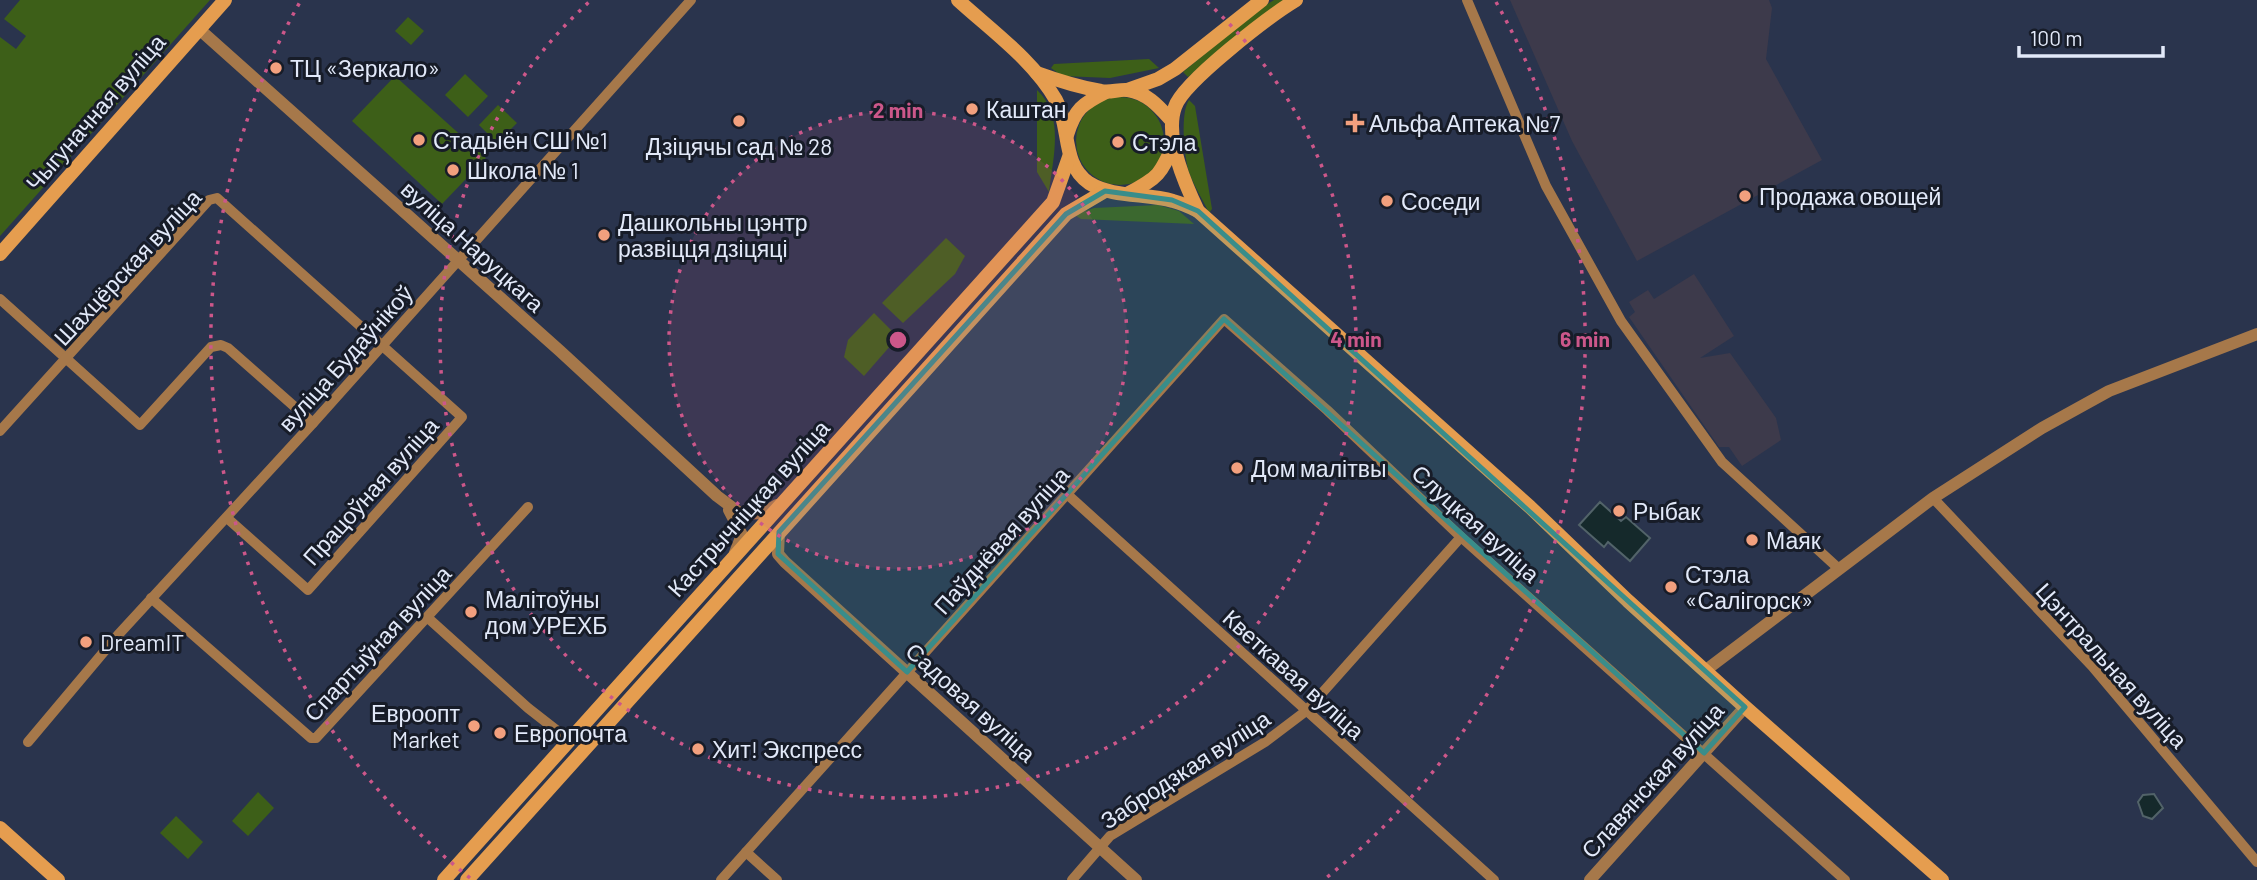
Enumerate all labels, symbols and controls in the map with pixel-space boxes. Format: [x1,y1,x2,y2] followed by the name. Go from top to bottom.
[2019,14,2162,58] scale bar
[2030,25,2083,50] text: 100 m
[19,28,171,196] street label: Чыгуначная вуліца
[290,54,440,82] place label: ТЦ «Зеркало»
[268,60,284,76] marker: ТЦ «Зеркало»
[986,95,1066,123] place label: Каштан
[873,97,923,122] text: 2 min
[964,101,980,117] marker: Каштан
[1369,109,1561,137] place label: Альфа Аптека №7
[731,113,747,129] marker: Дзіцячы сад № 28
[1347,115,1363,131] marker: Альфа Аптека №7
[433,126,608,154] place label: Стадыён СШ №1
[1132,128,1197,156] place label: Стэла
[411,132,427,148] marker: Стадыён СШ №1
[646,132,832,160] place label: Дзіцячы сад № 28
[1110,134,1126,150] marker: Стэла
[467,156,579,184] place label: Школа № 1
[445,162,461,178] marker: Школа № 1
[396,175,550,318] street label: вуліца Наруцкага
[1759,182,1941,210] place label: Продажа овощей
[47,183,207,351] street label: Шахцёрская вуліца
[1401,187,1480,215] place label: Соседи
[1737,188,1753,204] marker: Продажа овощей
[1379,193,1395,209] marker: Соседи
[618,208,808,262] place label: Дашкольны цэнтр развіцця дзіцяці
[596,227,612,243] marker: Дашкольны цэнтр развіцця дзіцяці
[272,279,418,437] street label: вуліца Будаўнікоў
[1330,326,1382,351] text: 4 min
[1560,326,1610,351] text: 6 min
[886,328,910,352] centre of rings
[296,411,444,571] street label: Працоўная вуліца
[661,414,835,602] street label: Кастрычніцкая вуліца
[1251,454,1386,482] place label: Дом малітвы
[1406,458,1546,588] street label: Слуцкая вуліца
[927,460,1075,620] street label: Паўднёвая вуліца
[1229,460,1245,476] marker: Дом малітвы
[1633,497,1701,525] place label: Рыбак
[1611,503,1627,519] marker: Рыбак
[1766,526,1822,554] place label: Маяк
[1744,532,1760,548] marker: Маяк
[298,559,456,727] street label: Спартыўная вуліца
[1685,560,1813,614] place label: Стэла «Салігорск»
[2030,577,2194,754] street label: Цэнтральная вуліца
[1663,579,1679,595] marker: Стэла «Салігорск»
[485,585,607,639] place label: Малітоўны дом УРЕХБ
[1218,603,1371,745] street label: Кветкавая вуліца
[463,604,479,620] marker: Малітоўны дом УРЕХБ
[100,628,184,656] place label: DreamIT
[78,634,94,650] marker: DreamIT
[900,636,1042,768] street label: Садовая вуліца
[1575,697,1729,863] street label: Славянская вуліца
[371,699,460,753] place label: Евроопт Market
[1095,704,1275,834] street label: Забродзкая вуліца
[466,718,482,734] marker: Евроопт Market
[514,719,627,747] place label: Европочта
[492,725,508,741] marker: Европочта
[712,735,862,763] place label: Хит! Экспресс
[690,741,706,757] marker: Хит! Экспресс

